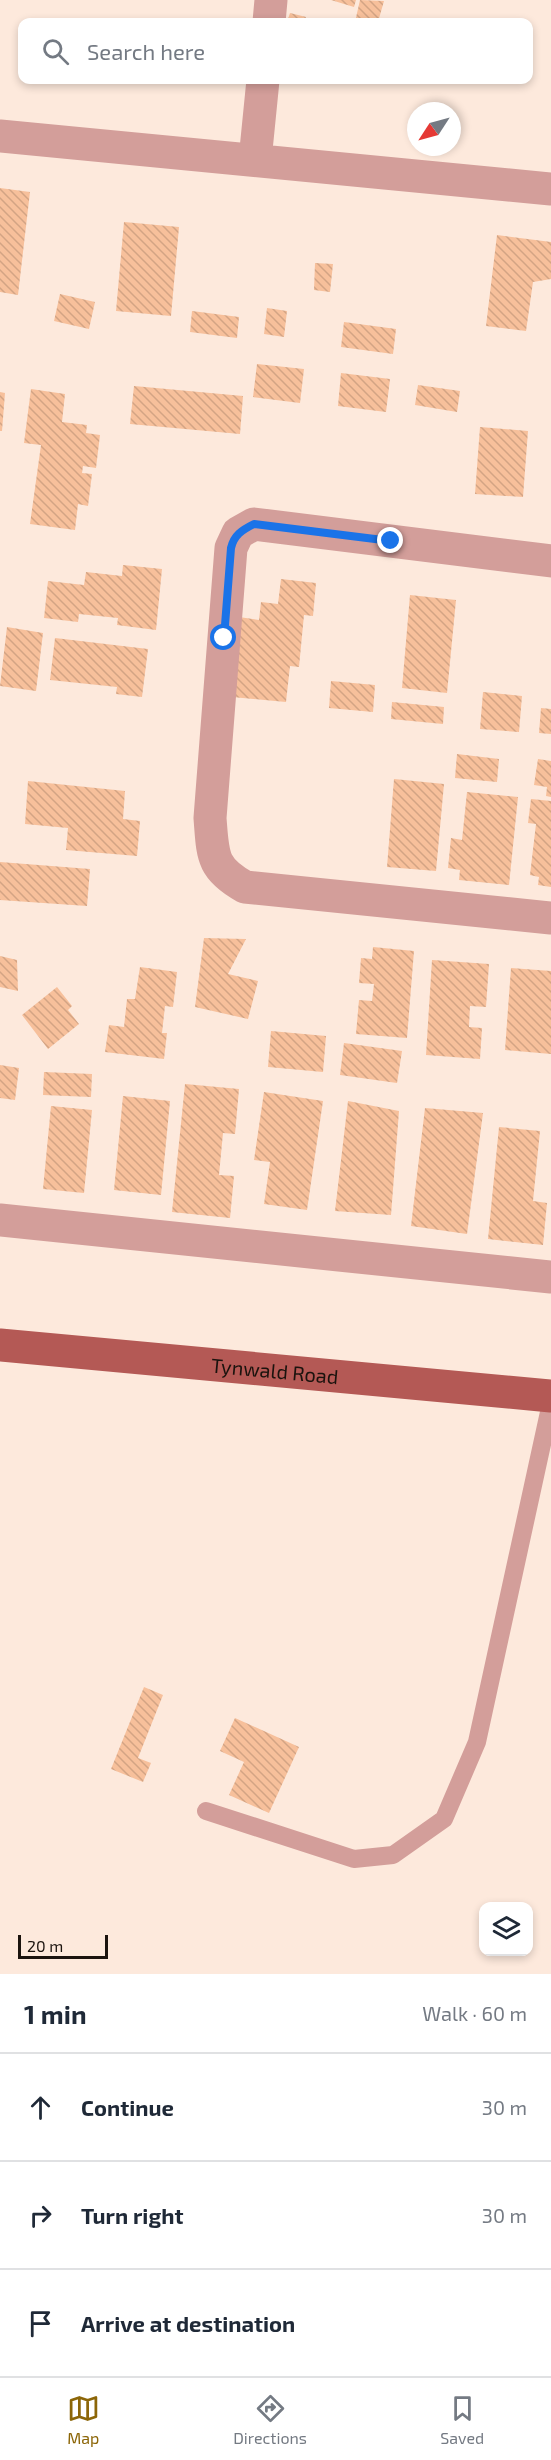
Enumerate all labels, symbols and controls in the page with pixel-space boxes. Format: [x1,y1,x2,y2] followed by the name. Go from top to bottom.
[18,18,533,84] search box
[39,35,72,68] icon: search
[87,38,205,64] text: Search here
[407,102,461,156] north arrow
[377,527,403,553] route end
[210,624,236,650] route start
[210,1353,340,1388] street label: Tynwald Road
[479,1902,533,1956] map controls
[479,1902,533,1956] button: layers
[18,1932,108,1960] scale bar
[27,1936,63,1955] text: 20 m
[24,1998,87,2029] text: 1 min
[422,2001,527,2025] text: Walk · 60 m
[24,2091,57,2124] icon: ahead
[81,2094,174,2120] text: Continue
[482,2095,527,2119] text: 30 m
[24,2199,57,2232] icon: right
[81,2202,183,2228] text: Turn right
[482,2203,527,2227] text: 30 m
[24,2307,57,2340] icon: arrive
[81,2310,295,2336] text: Arrive at destination
[67,2392,100,2447] tab: Map
[233,2392,307,2447] tab: Directions
[440,2392,484,2447] tab: Saved

